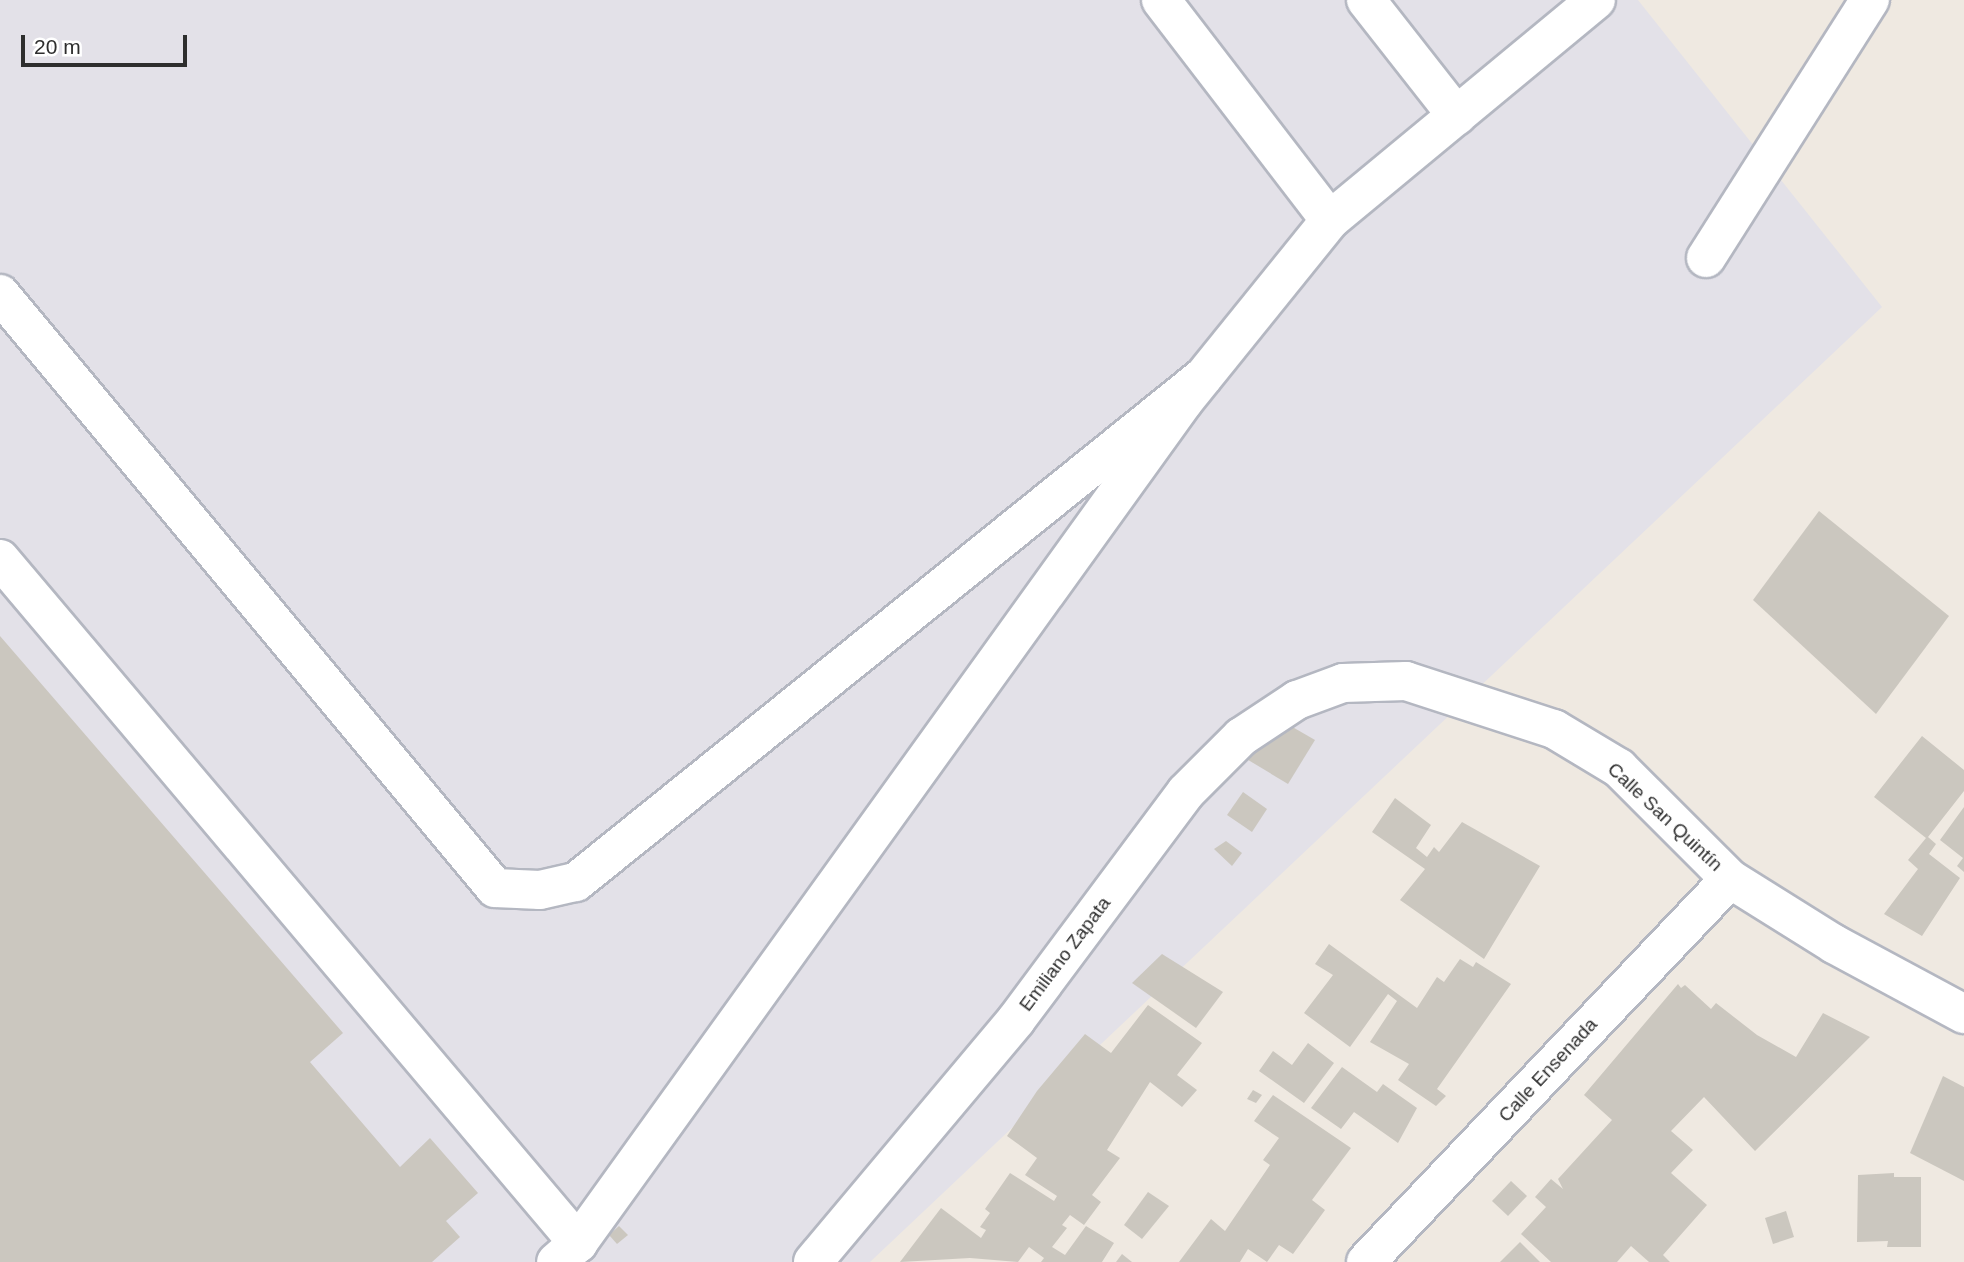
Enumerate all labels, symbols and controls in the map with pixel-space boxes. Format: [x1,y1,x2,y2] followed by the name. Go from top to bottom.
[24,21,191,65] scale bar
[34,35,81,58] text: 20 m
[1603,758,1727,876] street label: Calle San Quintín
[1015,892,1115,1016] street label: Emiliano Zapata
[1494,1013,1602,1127] street label: Calle Ensenada

